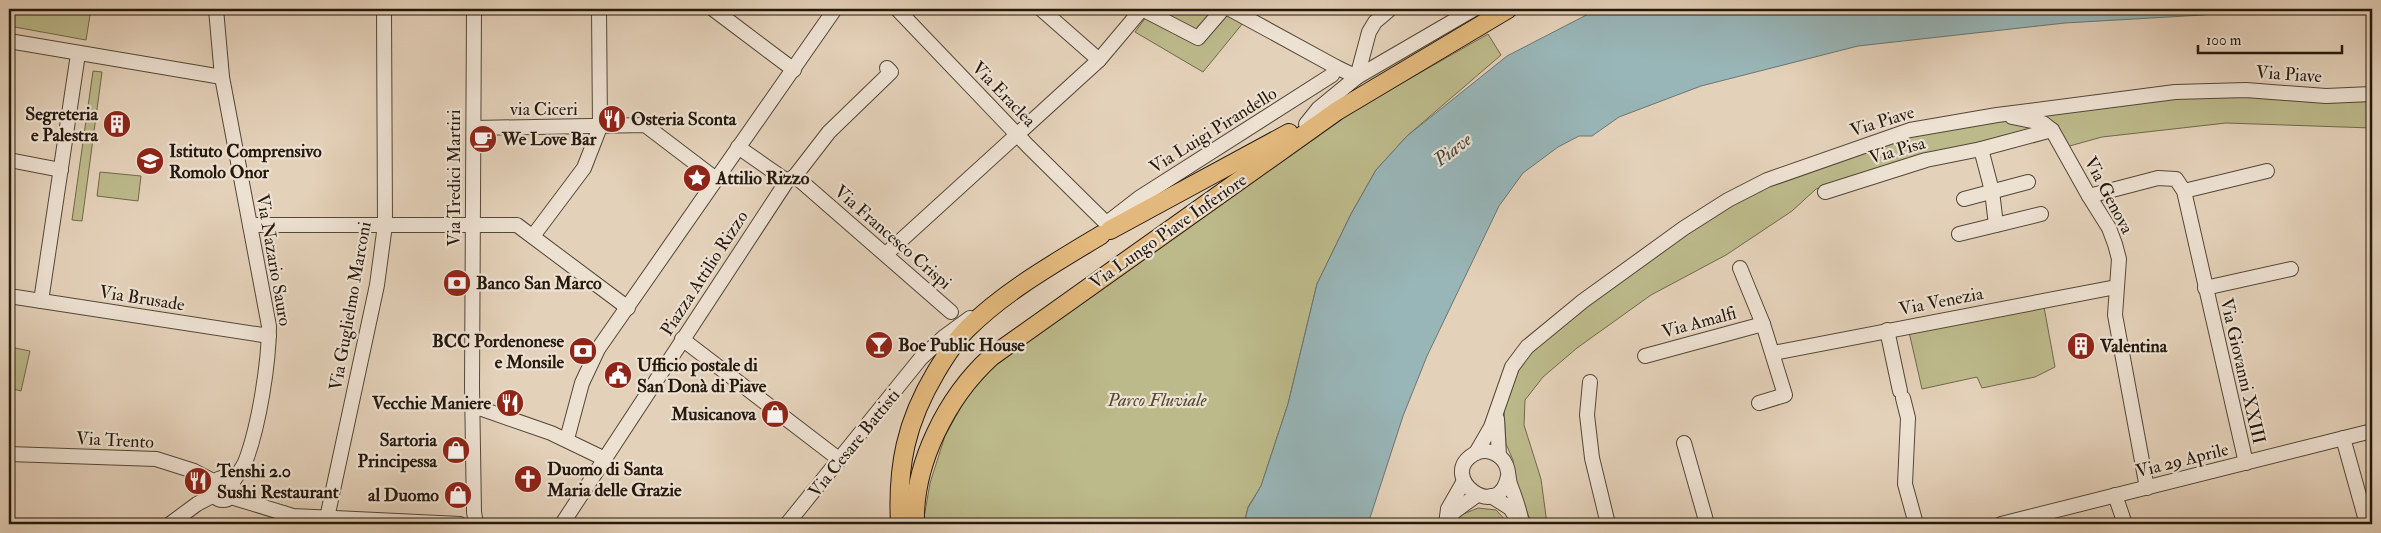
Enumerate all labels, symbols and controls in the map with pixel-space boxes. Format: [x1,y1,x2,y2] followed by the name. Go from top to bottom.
[2198,22,2342,54] scale bar
[2206,31,2242,50] text: 100 m
[967,57,1041,132] street label: Via Eraclea
[2255,61,2323,88] street label: Via Piave
[1145,82,1282,179] street label: Via Luigi Pirandello
[509,98,578,121] street label: via Ciceri
[1847,101,1918,142] street label: Via Piave
[25,103,99,147] place label: Segreteria e Palestra
[597,104,627,134] restaurant icon: Osteria Sconta
[631,108,737,131] place label: Osteria Sconta
[102,109,132,139] building icon: Segreteria e Palestra
[443,109,466,247] street label: Via Tredici Martiri
[468,124,498,154] cafe icon: We Love Bar
[1428,127,1477,172] water label: Piave
[501,128,597,151] place label: We Love Bar
[1866,131,1928,169] street label: Via Pisa
[169,140,322,184] place label: Istituto Comprensivo Romolo Onor
[135,146,165,176] school or university icon: Istituto Comprensivo Romolo Onor
[2079,153,2139,238] street label: Via Genova
[682,163,712,193] place icon: Attilio Rizzo
[715,167,810,190] place label: Attilio Rizzo
[1085,168,1252,294] street label: Via Lungo Piave Inferiore
[829,180,956,295] street label: Via Francesco Crispi
[251,192,297,328] street label: Via Nazario Sauro
[655,206,754,340] street label: Piazza Attilio Rizzo
[324,220,377,392] street label: Via Guglielmo Marconi
[442,268,472,298] bank icon: Banco San Marco
[476,272,602,295] place label: Banco San Marco
[97,280,187,317] street label: Via Brusade
[1897,282,1986,321] street label: Via Venezia
[2215,296,2270,446] street label: Via Giovanni XXIII
[1659,302,1739,343] street label: Via Amalfi
[432,330,564,374] place label: BCC Pordenonese e Monsile
[864,330,894,360] bar icon: Boe Public House
[2066,331,2096,361] building icon: Valentina
[898,334,1025,357] place label: Boe Public House
[2099,335,2168,358] place label: Valentina
[568,336,598,366] bank icon: BCC Pordenonese e Monsile
[637,354,767,398] place label: Ufficio postale di San Donà di Piave
[603,360,633,390] public building icon: Ufficio postale di San Donà di Piave
[803,384,905,502] street label: Via Cesare Battisti
[495,388,525,418] restaurant icon: Vecchie Maniere
[1107,389,1207,412] park label: Parco Fluviale
[371,392,491,415] place label: Vecchie Maniere
[760,399,790,429] shop icon: Musicanova
[670,403,757,426] place label: Musicanova
[75,427,155,454] street label: Via Trento
[358,429,438,473] place label: Sartoria Principessa
[441,435,471,465] shop icon: Sartoria Principessa
[2133,438,2231,483] street label: Via 29 Aprile
[546,458,682,502] place label: Duomo di Santa Maria delle Grazie
[216,460,339,504] place label: Tenshi 2.0 Sushi Restaurant
[513,464,543,494] church icon: Duomo di Santa Maria delle Grazie
[183,466,213,496] restaurant icon: Tenshi 2.0 Sushi Restaurant
[443,480,473,510] shop icon: al Duomo
[368,484,439,507] place label: al Duomo

